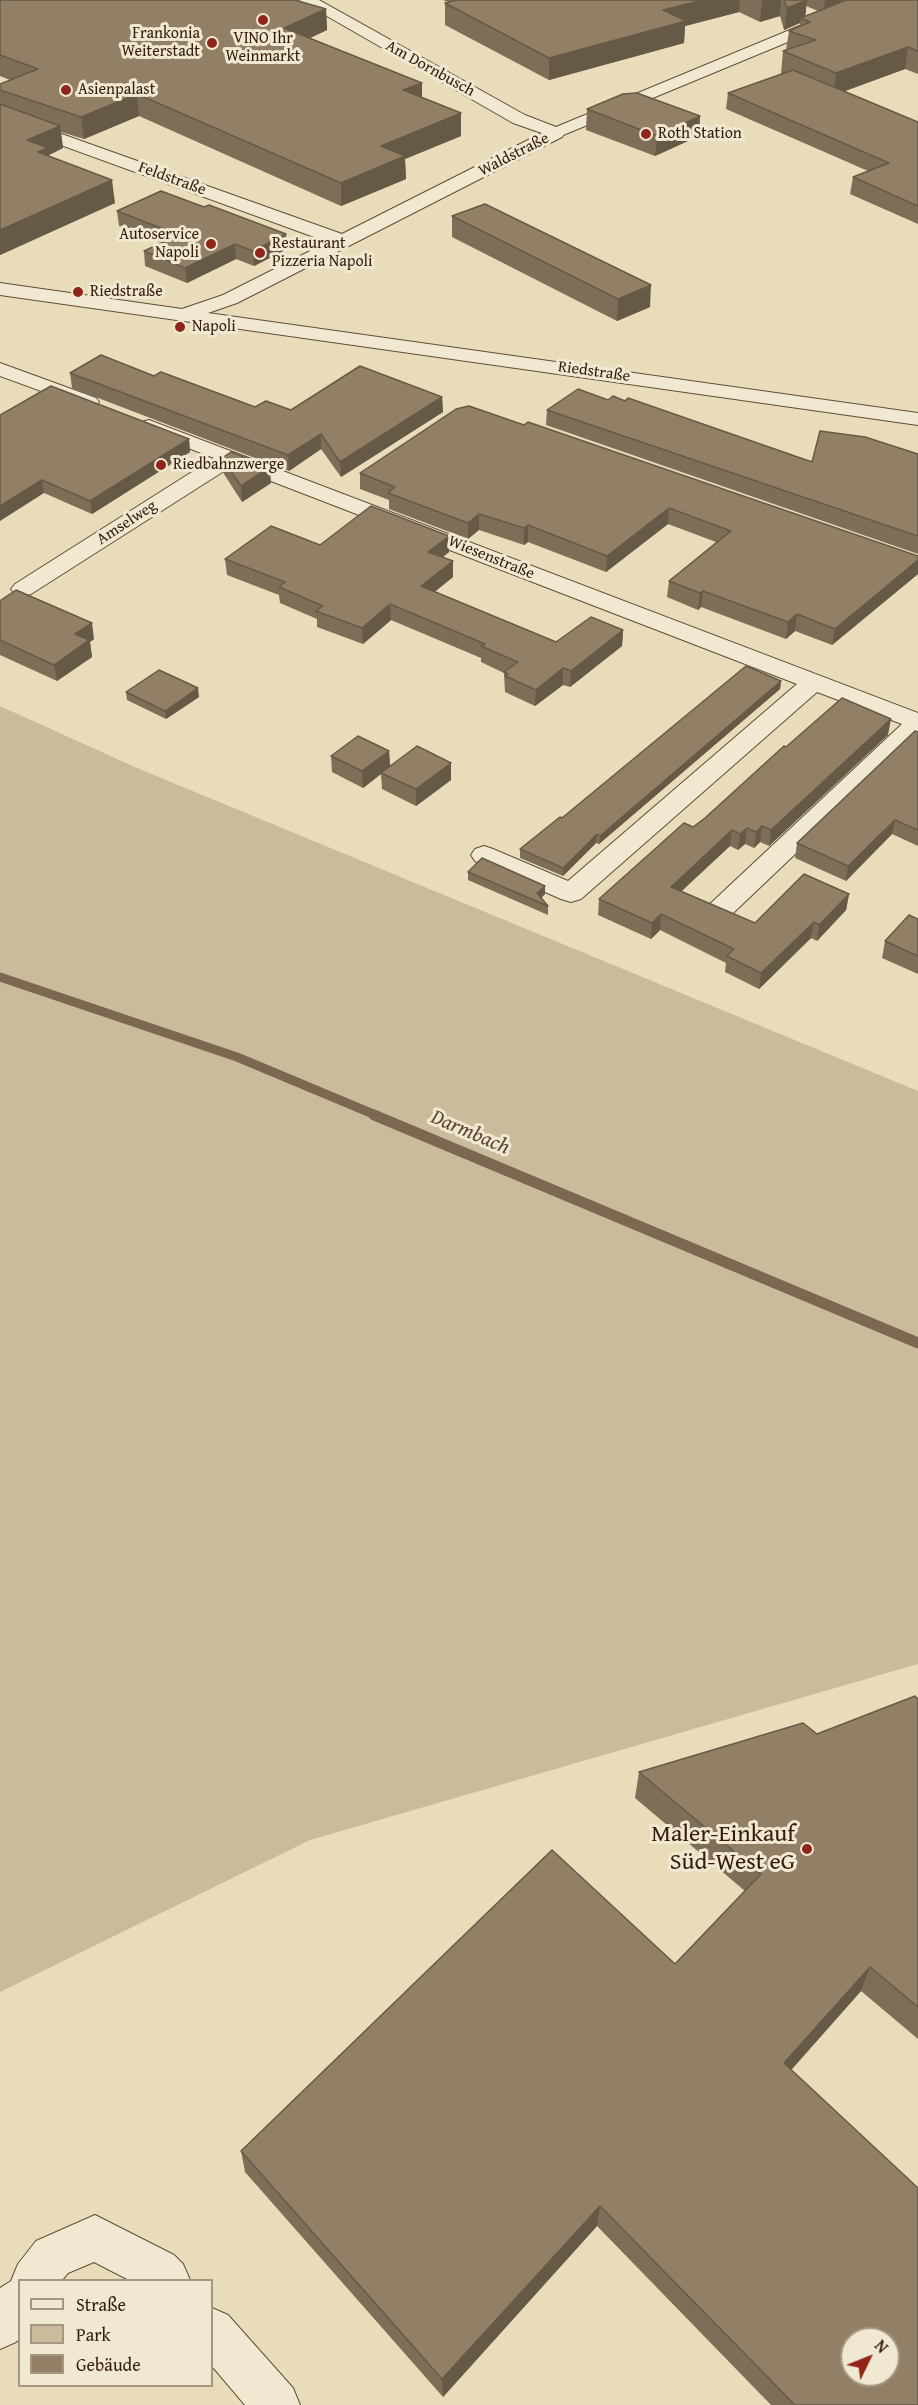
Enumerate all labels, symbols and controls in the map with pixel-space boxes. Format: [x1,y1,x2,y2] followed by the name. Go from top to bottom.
[256,13,270,27] marker: VINO Ihr Weinmarkt
[122,24,200,62] place label: Frankonia Weiterstadt
[226,29,300,67] place label: VINO Ihr Weinmarkt
[205,36,219,50] marker: Frankonia Weiterstadt
[382,37,478,101] street label: Am Dornbusch
[78,80,155,100] place label: Asienpalast
[59,83,73,97] marker: Asienpalast
[658,124,742,144] place label: Roth Station
[639,127,653,141] marker: Roth Station
[476,129,552,181] street label: Waldstraße
[136,158,208,200] street label: Feldstraße
[119,225,199,263] place label: Autoservice Napoli
[272,234,373,272] place label: Restaurant Pizzeria Napoli
[204,237,218,251] marker: Autoservice Napoli
[253,246,267,260] marker: Restaurant Pizzeria Napoli
[90,282,163,302] place label: Riedstraße
[71,285,85,299] marker: Riedstraße
[192,317,236,337] place label: Napoli
[173,320,187,334] marker: Napoli
[557,357,631,387] street label: Riedstraße
[173,455,284,475] place label: Riedbahnzwerge
[154,458,168,472] marker: Riedbahnzwerge
[93,497,161,549] street label: Amselweg
[445,532,537,584] street label: Wiesenstraße
[427,1105,513,1161] water label: Darmbach
[651,1821,795,1877] place label: Maler-Einkauf Süd-West eG
[800,1842,814,1856] marker: Maler-Einkauf Süd-West eG
[18,2279,213,2387] legend
[76,2291,126,2318] text: Straße
[76,2321,111,2348] text: Park
[840,2327,900,2387] north arrow
[869,2334,894,2358] text: N
[76,2351,141,2378] text: Gebäude

